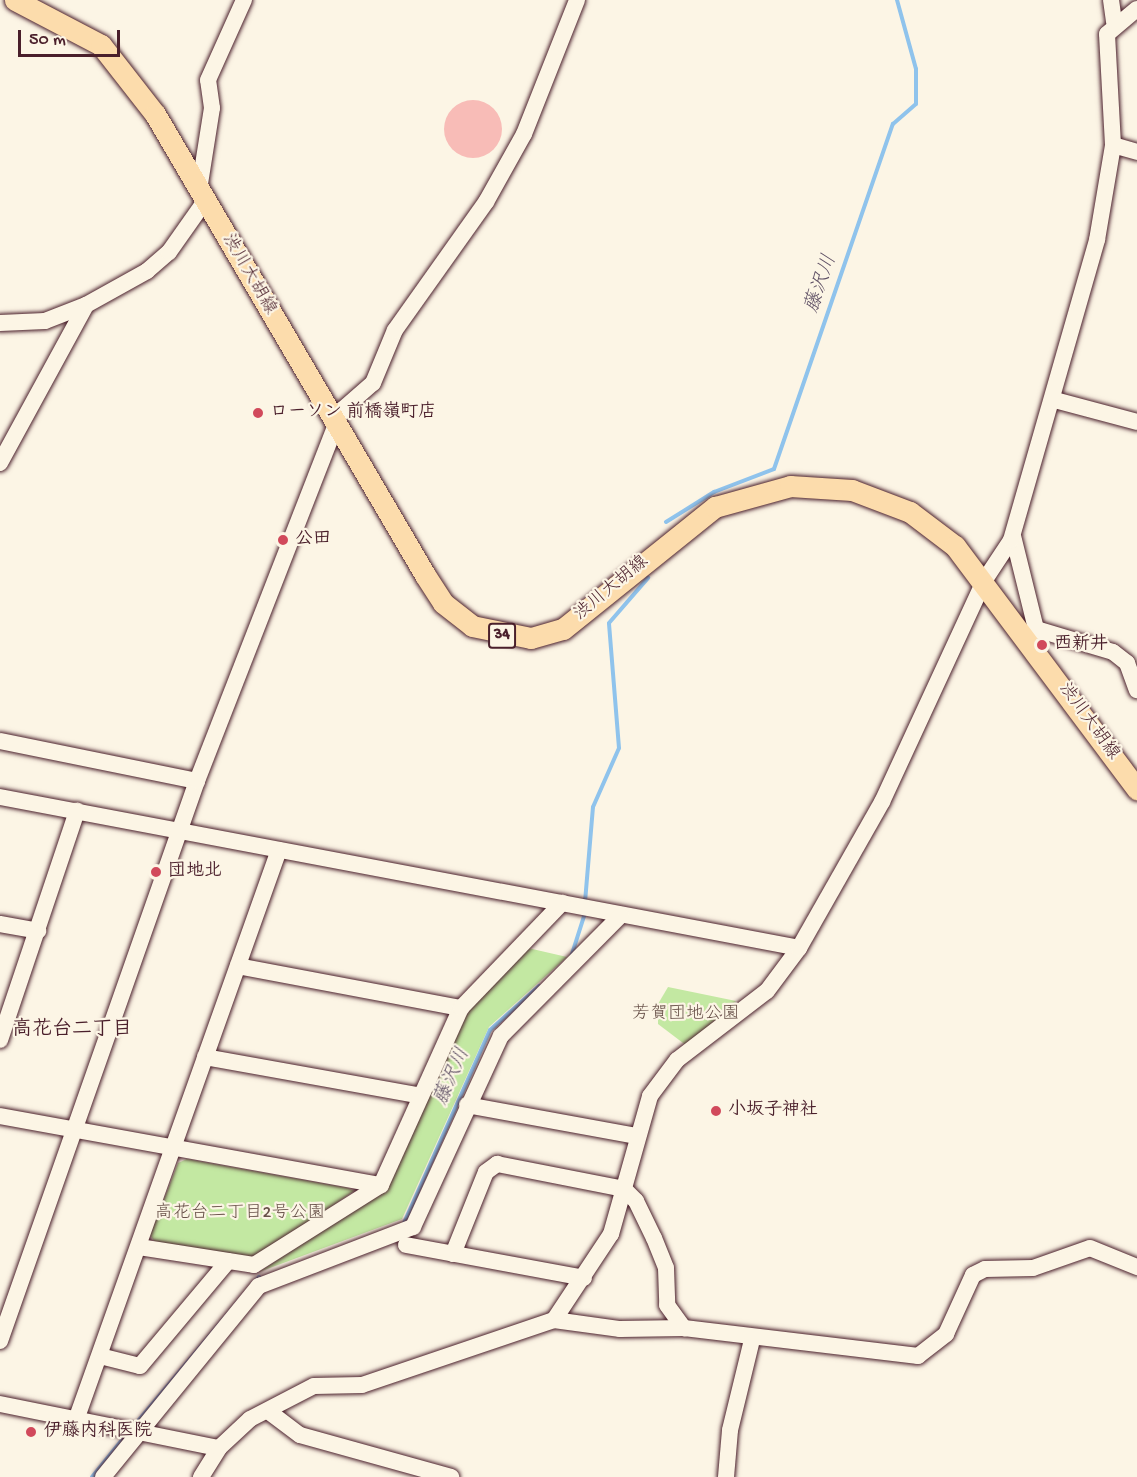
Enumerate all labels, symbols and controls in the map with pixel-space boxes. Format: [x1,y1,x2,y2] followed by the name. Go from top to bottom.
[21,18,123,56] scale bar
[29,30,66,51] text: 50 m
[216,231,280,319] street label: 渋川大胡線
[801,252,843,316] water label: 藤沢川
[270,402,436,424] place label: ローソン 前橋嶺町店
[251,406,265,420] marker: ローソン 前橋嶺町店
[295,529,331,551] place label: 公田
[276,533,290,547] marker: 公田
[571,552,653,626] street label: 渋川大胡線
[487,623,517,649] road number: 34
[1054,634,1108,656] place label: 西新井
[1035,638,1049,652] marker: 西新井
[1053,679,1123,765] street label: 渋川大胡線
[168,861,222,883] place label: 団地北
[149,865,163,879] marker: 団地北
[632,1004,740,1026] park label: 芳賀団地公園
[12,1018,132,1042] district label: 高花台二丁目
[430,1045,476,1109] water label: 藤沢川
[728,1100,818,1122] place label: 小坂子神社
[709,1104,723,1118] marker: 小坂子神社
[155,1203,325,1225] park label: 高花台二丁目2号公園
[44,1421,152,1443] place label: 伊藤内科医院
[22,1423,40,1441] marker: 伊藤内科医院

